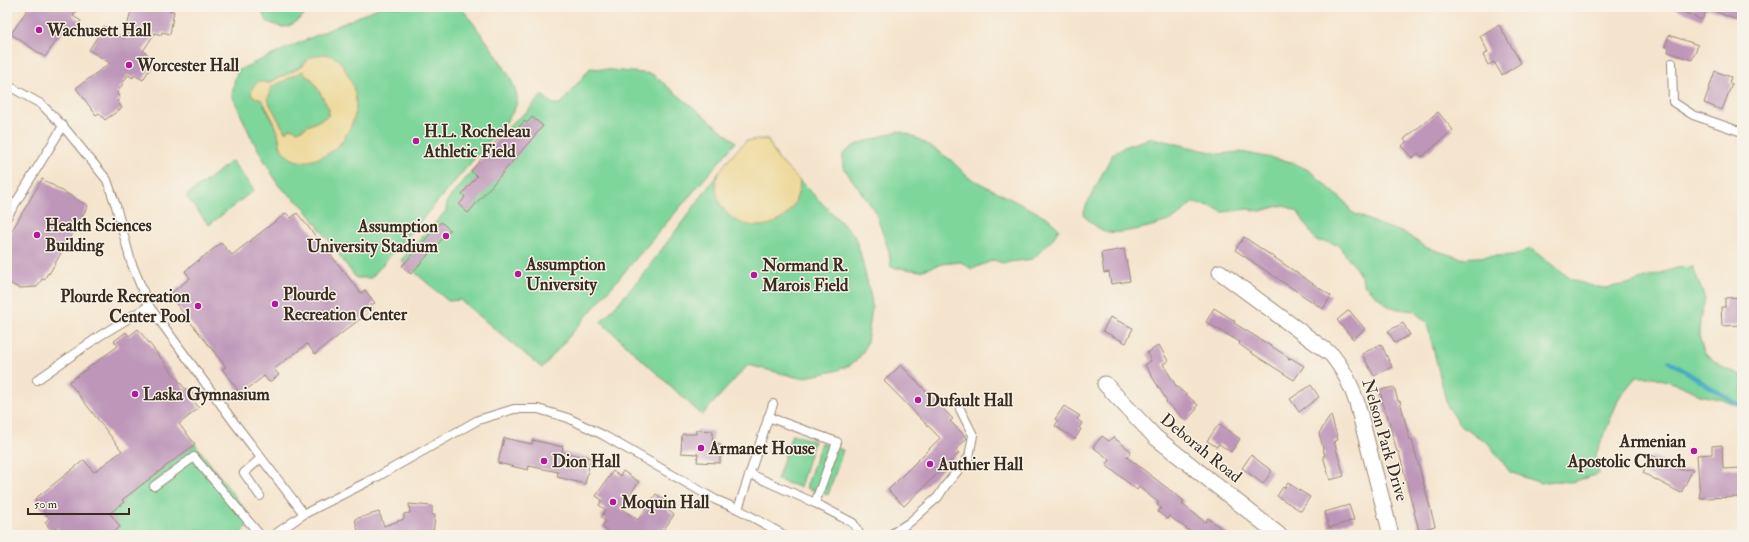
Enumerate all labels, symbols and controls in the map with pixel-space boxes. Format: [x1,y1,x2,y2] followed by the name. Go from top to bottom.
[46,20,152,41] place label: Wachusett Hall
[34,25,44,35] marker: Wachusett Hall
[136,55,240,76] place label: Worcester Hall
[124,60,134,70] marker: Worcester Hall
[423,121,531,162] place label: H.L. Rocheleau Athletic Field
[411,136,421,146] marker: H.L. Rocheleau Athletic Field
[45,215,152,257] place label: Health Sciences Building
[307,216,439,258] place label: Assumption University Stadium
[32,230,42,240] marker: Health Sciences Building
[441,231,451,241] marker: Assumption University Stadium
[525,254,606,296] place label: Assumption University
[761,255,849,296] place label: Normand R. Marois Field
[513,269,523,279] marker: Assumption University
[749,270,759,280] marker: Normand R. Marois Field
[283,284,408,325] place label: Plourde Recreation Center
[60,286,191,327] place label: Plourde Recreation Center Pool
[270,299,280,309] marker: Plourde Recreation Center
[193,301,203,311] marker: Plourde Recreation Center Pool
[1358,376,1412,504] street label: Nelson Park Drive
[143,384,270,406] place label: Laska Gymnasium
[130,389,140,399] marker: Laska Gymnasium
[926,390,1014,411] place label: Dufault Hall
[913,395,923,405] marker: Dufault Hall
[1156,409,1246,488] street label: Deborah Road
[1567,431,1686,473] place label: Armenian Apostolic Church
[708,438,816,459] place label: Armanet House
[696,443,706,453] marker: Armanet House
[1689,446,1699,456] marker: Armenian Apostolic Church
[552,451,621,472] place label: Dion Hall
[937,454,1024,475] place label: Authier Hall
[539,456,549,466] marker: Dion Hall
[925,459,935,469] marker: Authier Hall
[28,490,129,516] scale bar
[620,492,710,514] place label: Moquin Hall
[34,497,58,512] text: 50 m
[608,497,618,507] marker: Moquin Hall

